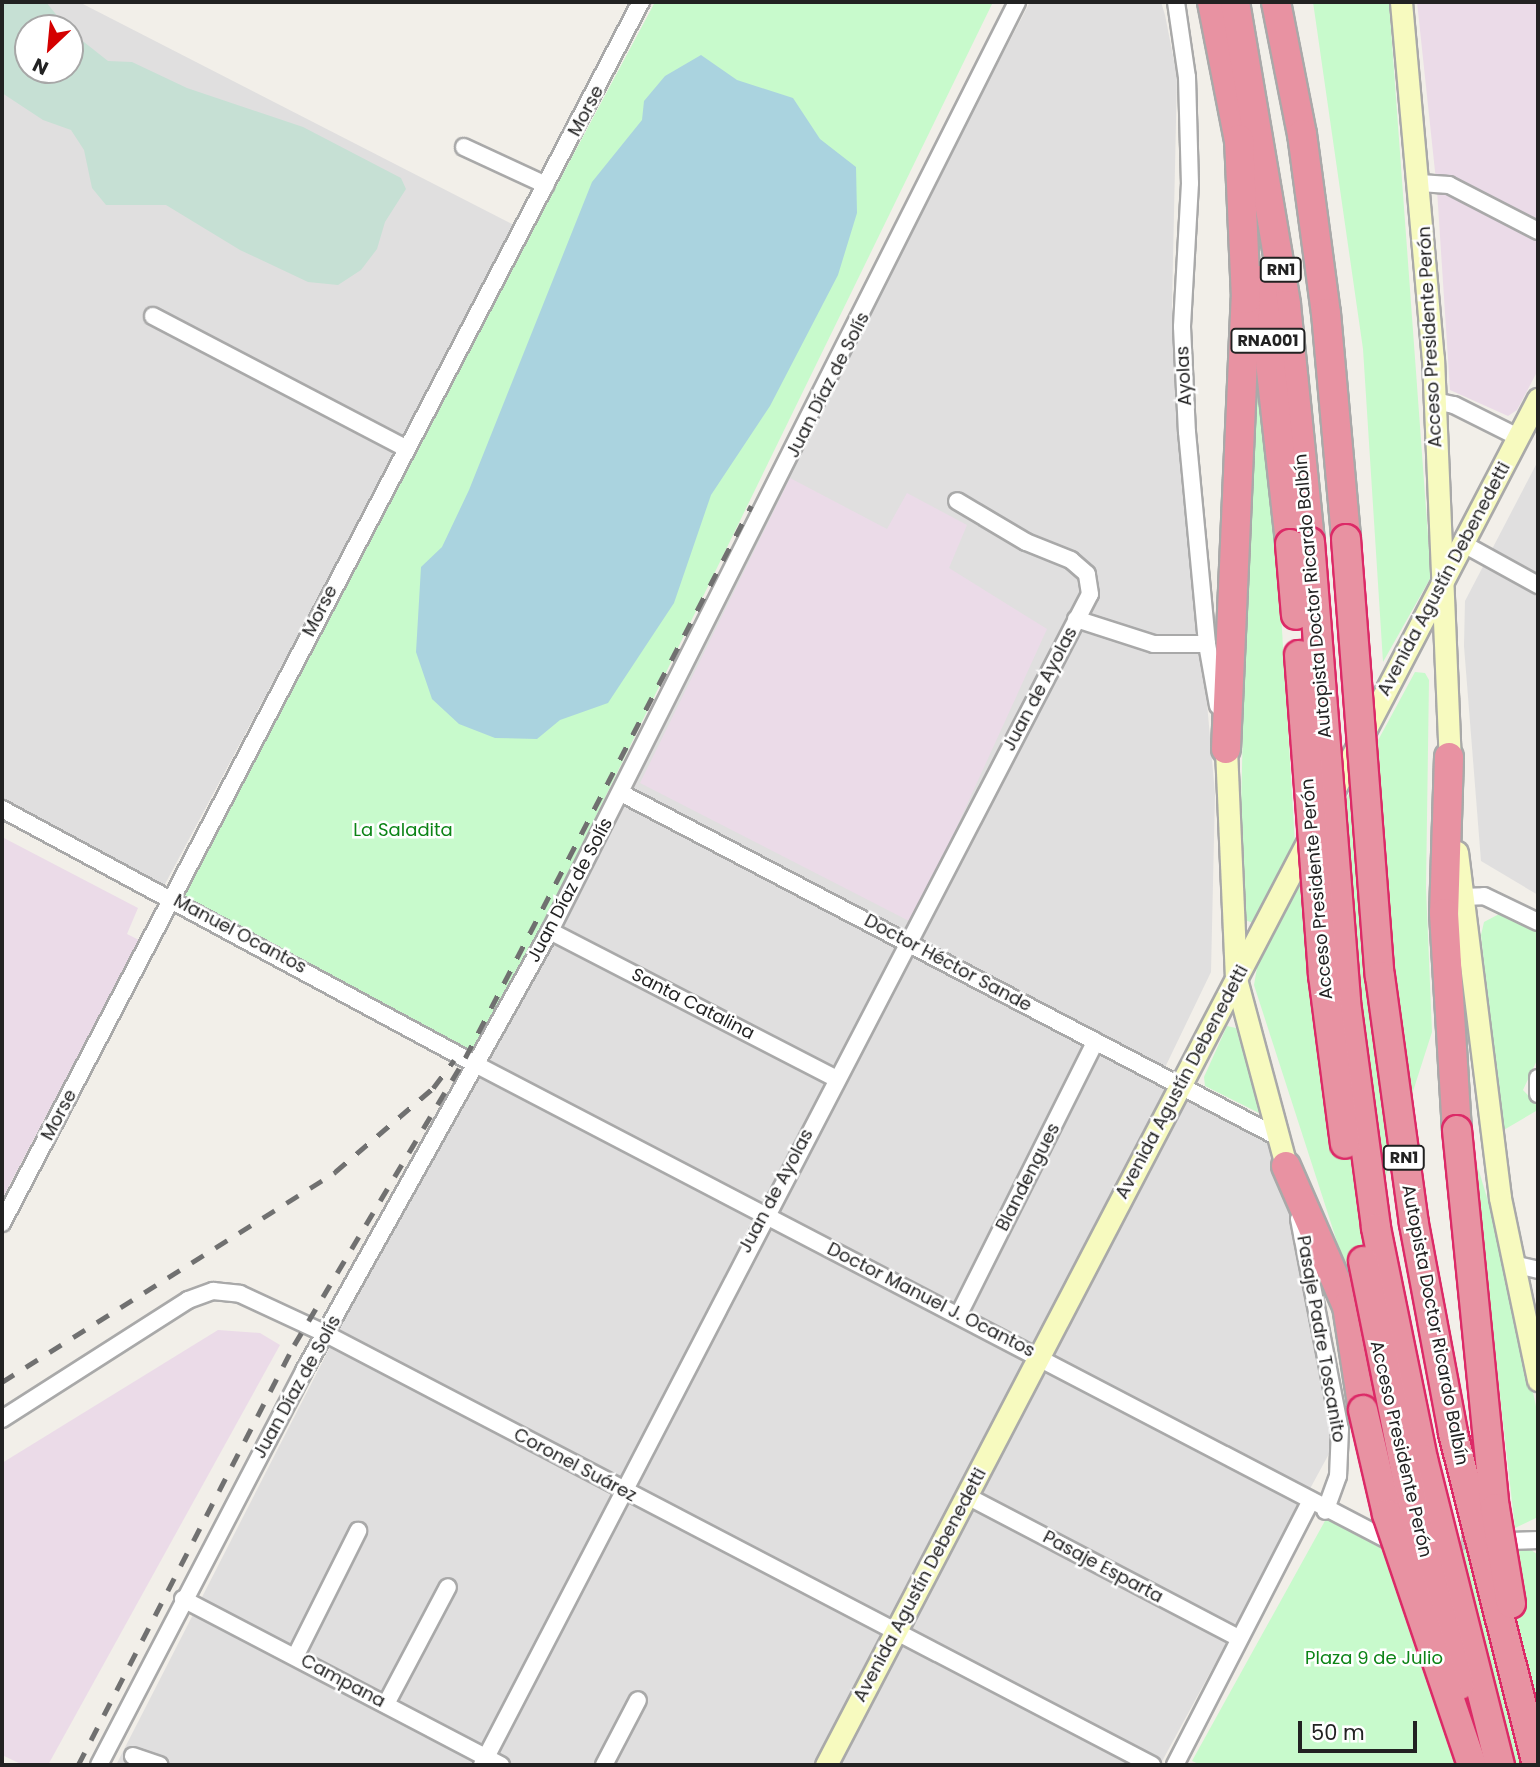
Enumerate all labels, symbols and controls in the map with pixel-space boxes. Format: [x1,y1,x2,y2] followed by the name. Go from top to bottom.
[14,14,84,84] north arrow
[28,51,53,82] text: N
[564,82,608,140] street label: Morse
[1413,226,1447,448] street label: Acceso Presidente Perón
[1258,258,1304,282] road number: RN1
[782,309,874,461] street label: Juan Díaz de Solís
[1230,328,1306,354] road number: RNA001
[1172,346,1196,406] street label: Ayolas
[1290,453,1336,739] street label: Autopista Doctor Ricardo Balbín
[1373,458,1515,700] street label: Avenida Agustín Debenedetti
[298,582,342,640] street label: Morse
[998,623,1082,755] street label: Juan de Ayolas
[1297,778,1337,1000] street label: Acceso Presidente Perón
[523,814,617,966] street label: Juan Díaz de Solís
[353,819,453,841] park label: La Saladita
[170,890,310,978] street label: Manuel Ocantos
[861,910,1035,1016] street label: Doctor Héctor Sande
[1111,961,1253,1203] street label: Avenida Agustín Debenedetti
[628,964,758,1044] street label: Santa Catalina
[37,1086,81,1144] street label: Morse
[992,1119,1064,1235] street label: Blandengues
[734,1125,818,1257] street label: Juan de Ayolas
[1381,1146,1427,1170] road number: RN1
[1397,1183,1473,1467] street label: Autopista Doctor Ricardo Balbín
[1292,1234,1350,1444] street label: Pasaje Padre Toscanito
[824,1238,1038,1362] street label: Doctor Manuel J. Ocantos
[249,1312,345,1462] street label: Juan Díaz de Solís
[1366,1339,1436,1559] street label: Acceso Presidente Perón
[510,1424,640,1506] street label: Coronel Suárez
[849,1464,991,1706] street label: Avenida Agustín Debenedetti
[1039,1526,1167,1608] street label: Pasaje Esparta
[1305,1647,1443,1669] park label: Plaza 9 de Julio
[297,1650,389,1712] street label: Campana
[1302,1708,1421,1752] scale bar
[1311,1718,1365,1747] text: 50 m

